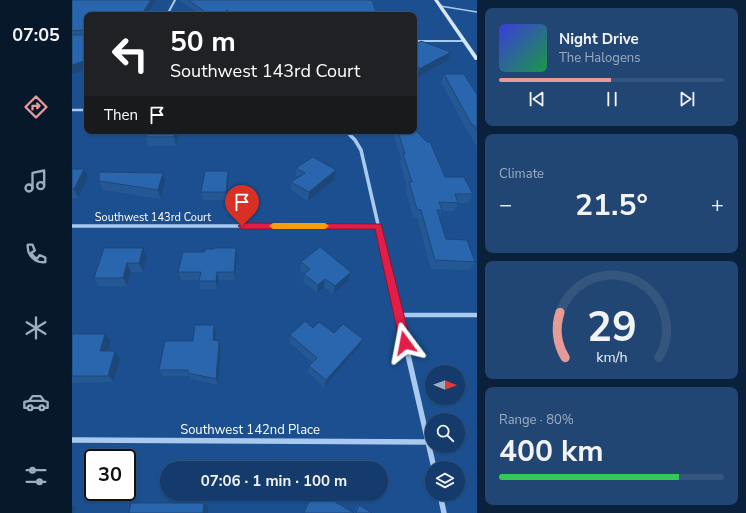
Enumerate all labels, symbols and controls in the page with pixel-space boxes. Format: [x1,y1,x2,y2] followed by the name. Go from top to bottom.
[12,23,60,47] text: 07:05
[170,23,236,61] text: 50 m
[104,28,156,80] icon: left
[559,29,639,49] text: Night Drive
[559,49,640,67] text: The Halogens
[170,59,360,83] text: Southwest 143rd Court
[526,88,548,110] icon: previous
[601,88,623,110] icon: pause
[676,88,698,110] icon: next
[22,93,50,121] icon: directions
[146,104,168,126] icon: arrive
[104,105,138,125] text: Then
[499,165,544,183] text: Climate
[22,167,50,195] icon: music
[225,185,259,226] pin
[575,185,648,226] text: 21.5°
[499,190,512,220] text: −
[711,190,724,220] text: +
[231,191,253,213] icon: arrive
[95,210,211,225] street label: Southwest 143rd Court
[22,240,50,268] icon: phone
[587,298,636,355] text: 29
[22,314,50,342] icon: climate
[384,322,426,364] position arrow
[596,347,627,366] text: km/h
[425,365,465,405] north arrow
[425,365,465,501] map controls
[22,388,50,416] icon: car
[499,411,574,429] text: Range · 80%
[425,413,465,453] button: search
[180,421,320,439] street label: Southwest 142nd Place
[499,431,604,472] text: 400 km
[84,449,136,501] speed limit sign: 30
[425,461,465,501] button: layers
[22,462,50,490] icon: filters
[201,471,347,491] text: 07:06 · 1 min · 100 m

